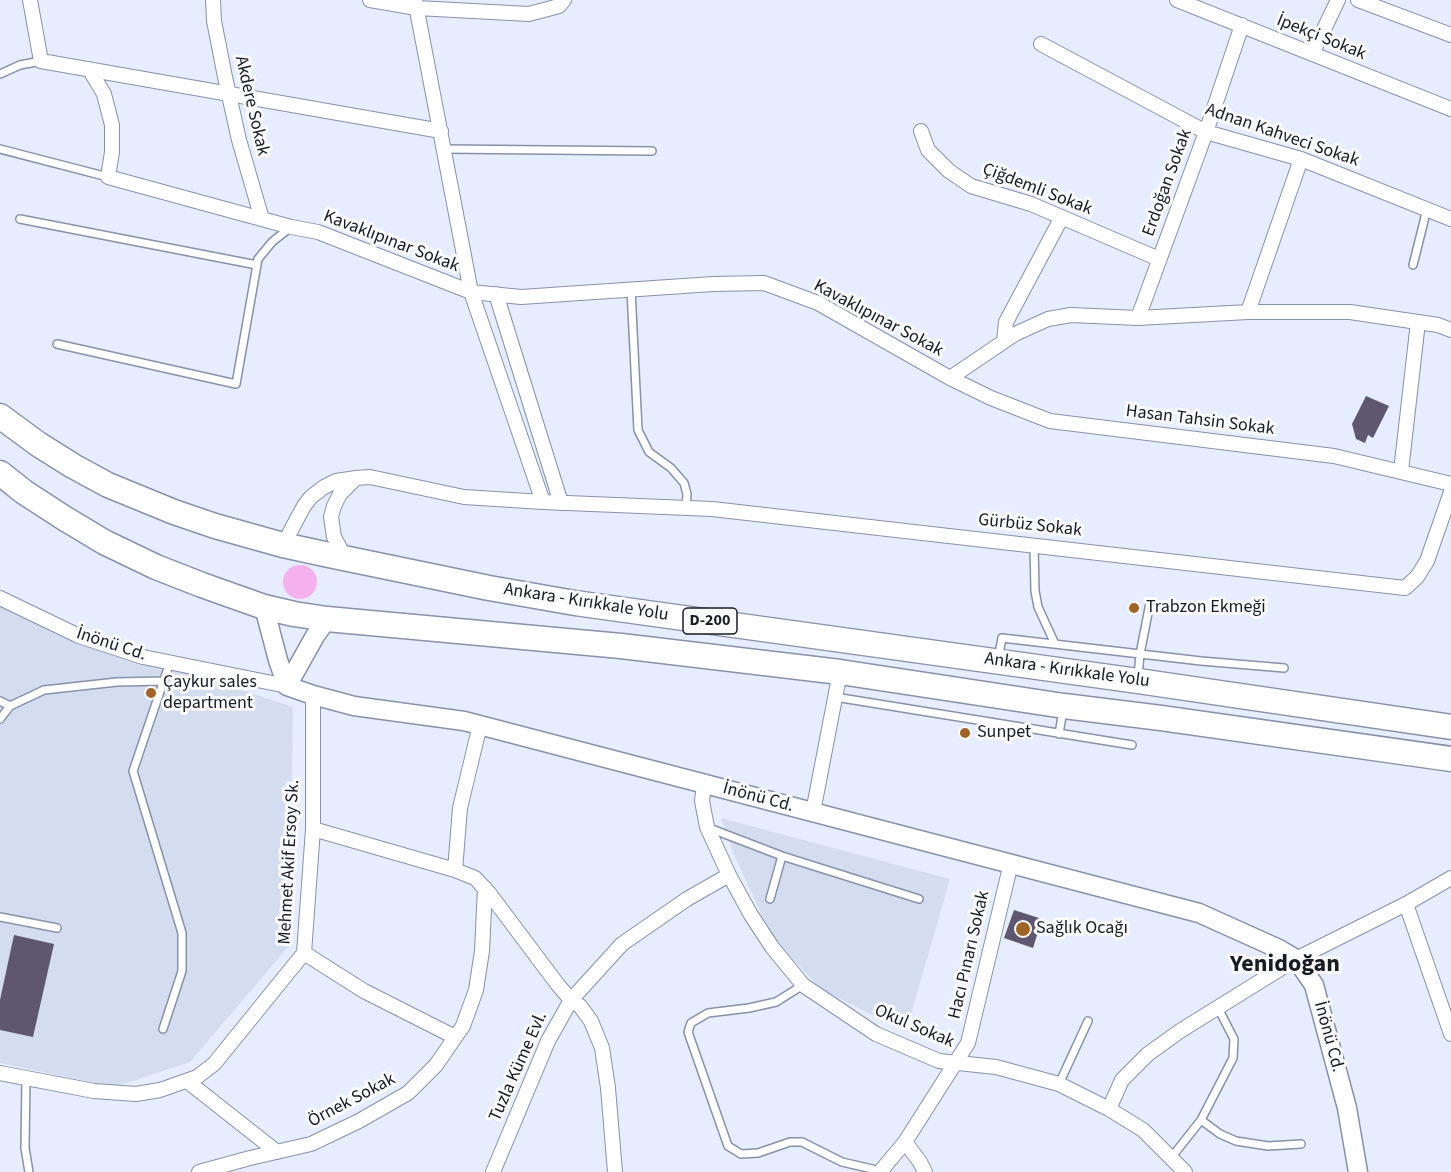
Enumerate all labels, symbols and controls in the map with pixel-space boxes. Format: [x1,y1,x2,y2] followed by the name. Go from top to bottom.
[1273,10,1369,66] street label: İpekçi Sokak
[229,54,273,158] street label: Akdere Sokak
[1202,100,1362,172] street label: Adnan Kahveci Sokak
[1139,126,1197,240] street label: Erdoğan Sokak
[979,159,1095,221] street label: Çiğdemli Sokak
[320,206,462,278] street label: Kavaklıpınar Sokak
[809,276,947,362] street label: Kavaklıpınar Sokak
[1124,401,1276,441] street label: Hasan Tahsin Sokak
[977,510,1083,542] street label: Gürbüz Sokak
[502,579,670,627] street label: Ankara - Kırıkkale Yolu
[1146,597,1266,619] place label: Trabzon Ekmeği
[1127,601,1141,615] marker: Trabzon Ekmeği
[683,608,737,634] road number: D-200
[73,624,149,666] street label: İnönü Cd.
[983,649,1151,693] street label: Ankara - Kırıkkale Yolu
[163,672,257,714] place label: Çaykur sales department
[144,686,158,700] marker: Çaykur sales department
[977,722,1031,744] place label: Sunpet
[958,726,972,740] marker: Sunpet
[720,778,796,818] street label: İnönü Cd.
[275,779,305,945] street label: Mehmet Akif Ersoy Sk.
[945,889,995,1021] street label: Hacı Pınarı Sokak
[1036,918,1128,940] place label: Sağlık Ocağı
[1014,920,1032,938] marker: Sağlık Ocağı
[1230,952,1340,980] district label: Yenidoğan
[1308,999,1348,1075] street label: İnönü Cd.
[871,1001,957,1053] street label: Okul Sokak
[485,1009,553,1125] street label: Tuzla Küme Evl.
[305,1069,399,1133] street label: Örnek Sokak

